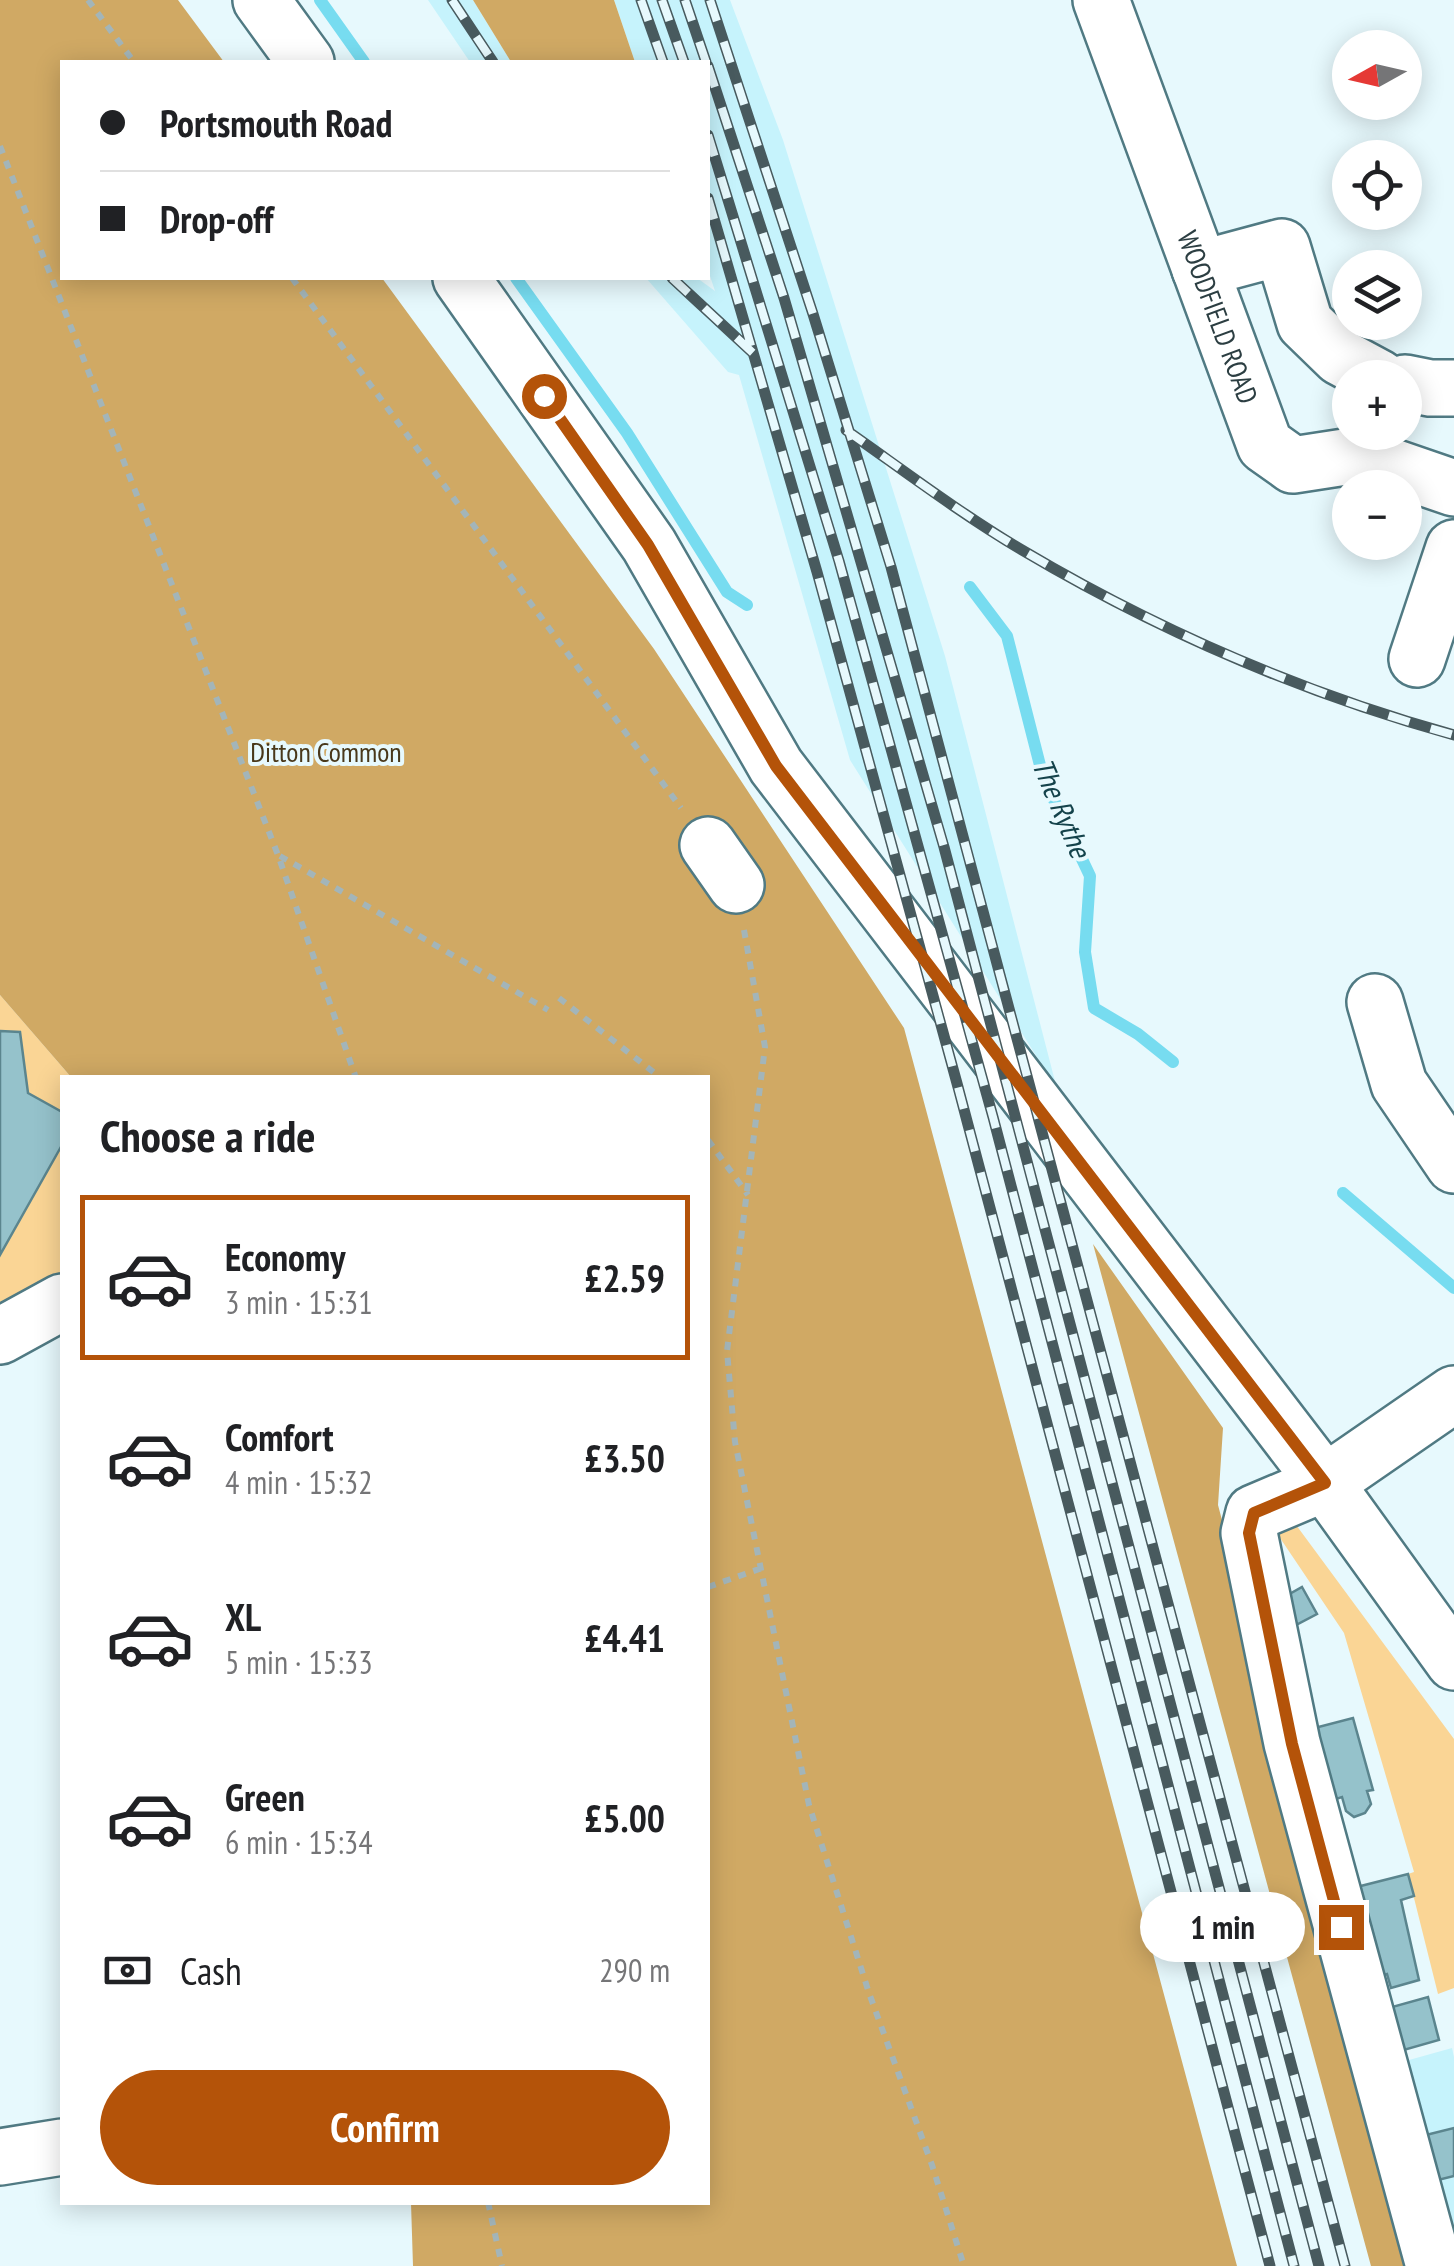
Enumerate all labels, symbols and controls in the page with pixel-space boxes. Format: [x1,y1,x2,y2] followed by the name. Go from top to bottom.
[1332,30,1422,120] north arrow
[1332,30,1422,560] map controls
[160,98,392,147] text: Portsmouth Road
[1332,140,1422,230] button: locate
[160,194,274,243] text: Drop-off
[1170,225,1267,409] street label: WOODFIELD ROAD
[1332,250,1422,340] button: layers
[1332,360,1422,450] button: +
[522,374,567,419] route start
[1332,470,1422,560] button: −
[250,733,402,770] park label: Ditton Common
[1024,752,1101,864] water label: The Rythe
[100,1106,315,1164] text: Choose a ride
[225,1232,345,1281] text: Economy
[105,1233,195,1323] icon: car
[584,1253,665,1302] text: £2.59
[225,1281,373,1323] text: 3 min · 15:31
[225,1412,334,1461] text: Comfort
[105,1413,195,1503] icon: car
[584,1433,665,1482] text: £3.50
[225,1461,373,1503] text: 4 min · 15:32
[225,1592,261,1641] text: XL
[105,1593,195,1683] icon: car
[584,1613,665,1662] text: £4.41
[225,1641,373,1683] text: 5 min · 15:33
[225,1772,305,1821] text: Green
[105,1773,195,1863] icon: car
[584,1793,665,1842] text: £5.00
[225,1821,373,1863] text: 6 min · 15:34
[1141,1892,1306,1962] callout: 1 min
[1319,1905,1364,1950] route end
[1190,1906,1255,1948] text: 1 min
[100,1943,155,1998] icon: cash
[180,1946,242,1995] text: Cash
[599,1949,670,1991] text: 290 m
[100,2070,670,2185] button: Confirm

